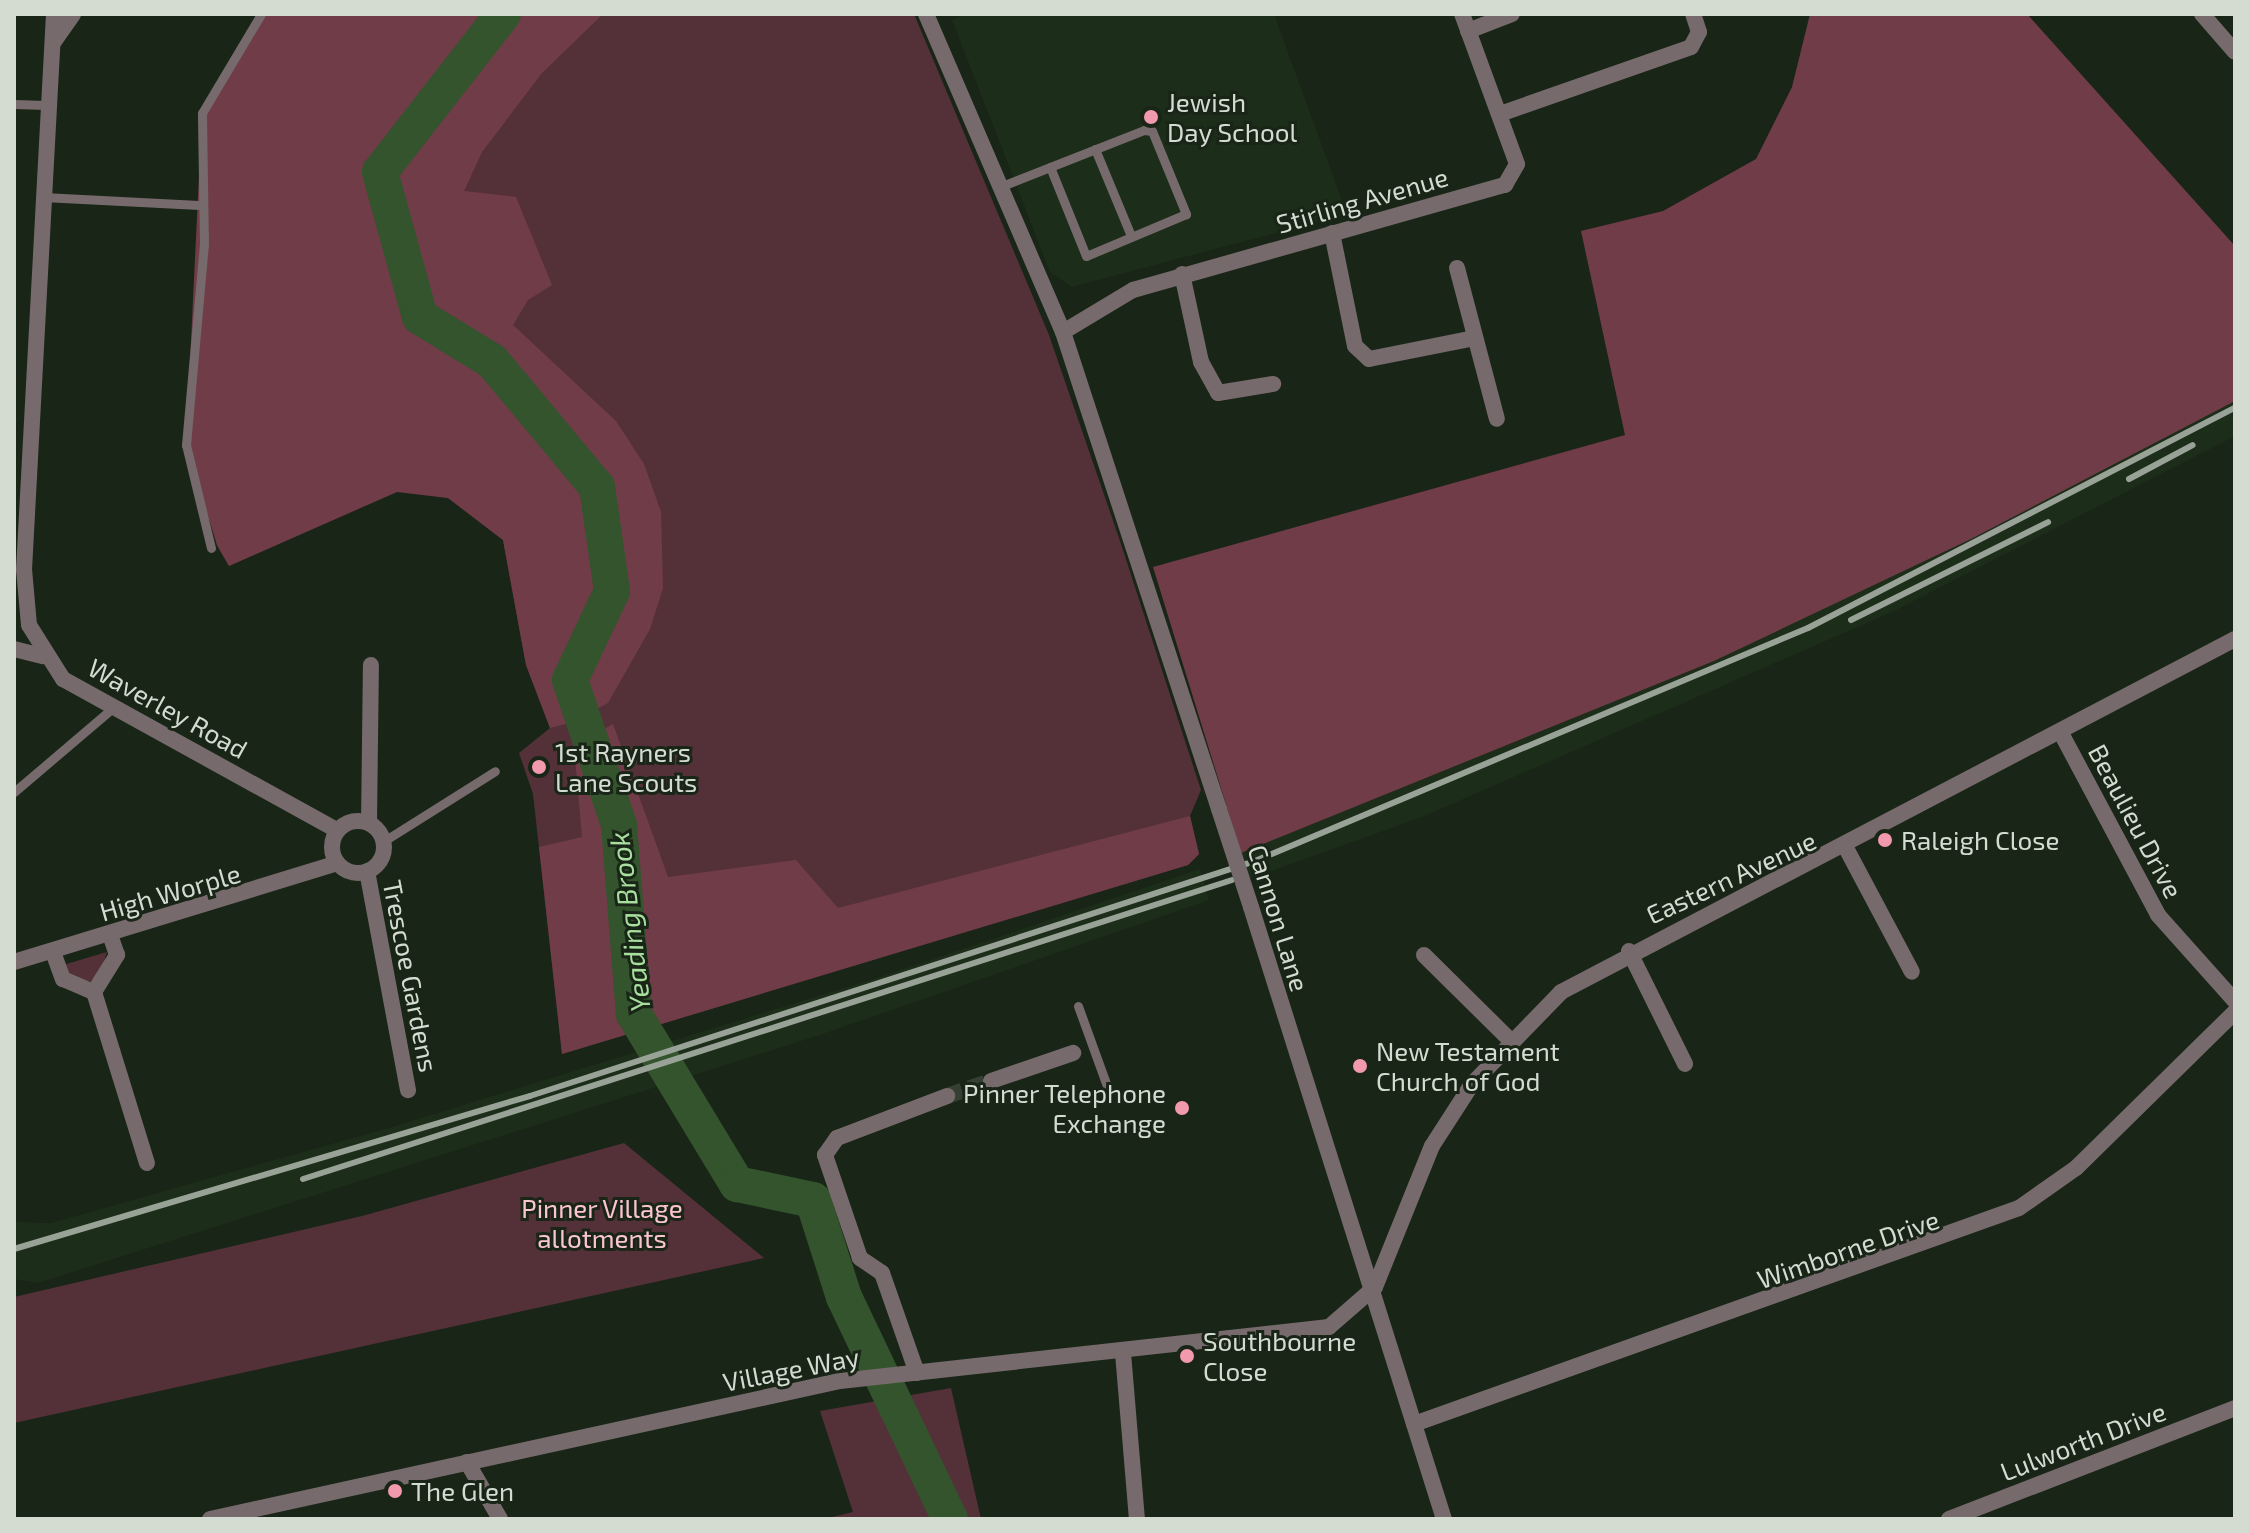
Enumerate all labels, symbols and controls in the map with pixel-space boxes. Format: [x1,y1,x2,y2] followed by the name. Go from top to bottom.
[1167,86,1298,148] place label: Jewish Day School
[1142,108,1160,126] marker: Jewish Day School
[1272,160,1452,240] street label: Stirling Avenue
[83,651,253,765] street label: Waverley Road
[555,736,697,798] place label: 1st Rayners Lane Scouts
[2082,739,2190,903] street label: Beaulieu Drive
[530,758,548,776] marker: 1st Rayners Lane Scouts
[1641,824,1821,930] street label: Eastern Avenue
[1901,824,2059,856] place label: Raleigh Close
[601,830,657,1014] water label: Yeading Brook
[1876,831,1894,849] marker: Raleigh Close
[1242,841,1316,995] street label: Cannon Lane
[96,857,244,927] street label: High Worple
[377,877,445,1075] street label: Trescoe Gardens
[1376,1035,1561,1096] place label: New Testament Church of God
[1351,1057,1369,1075] marker: New Testament Church of God
[962,1077,1166,1138] place label: Pinner Telephone Exchange
[1173,1099,1191,1117] marker: Pinner Telephone Exchange
[521,1192,683,1254] park label: Pinner Village allotments
[1753,1203,1943,1295] street label: Wimborne Drive
[1203,1325,1356,1386] place label: Southbourne Close
[720,1340,862,1398] street label: Village Way
[1178,1347,1196,1365] marker: Southbourne Close
[1996,1395,2170,1487] street label: Lulworth Drive
[411,1475,514,1507] place label: The Glen
[386,1482,404,1500] marker: The Glen

